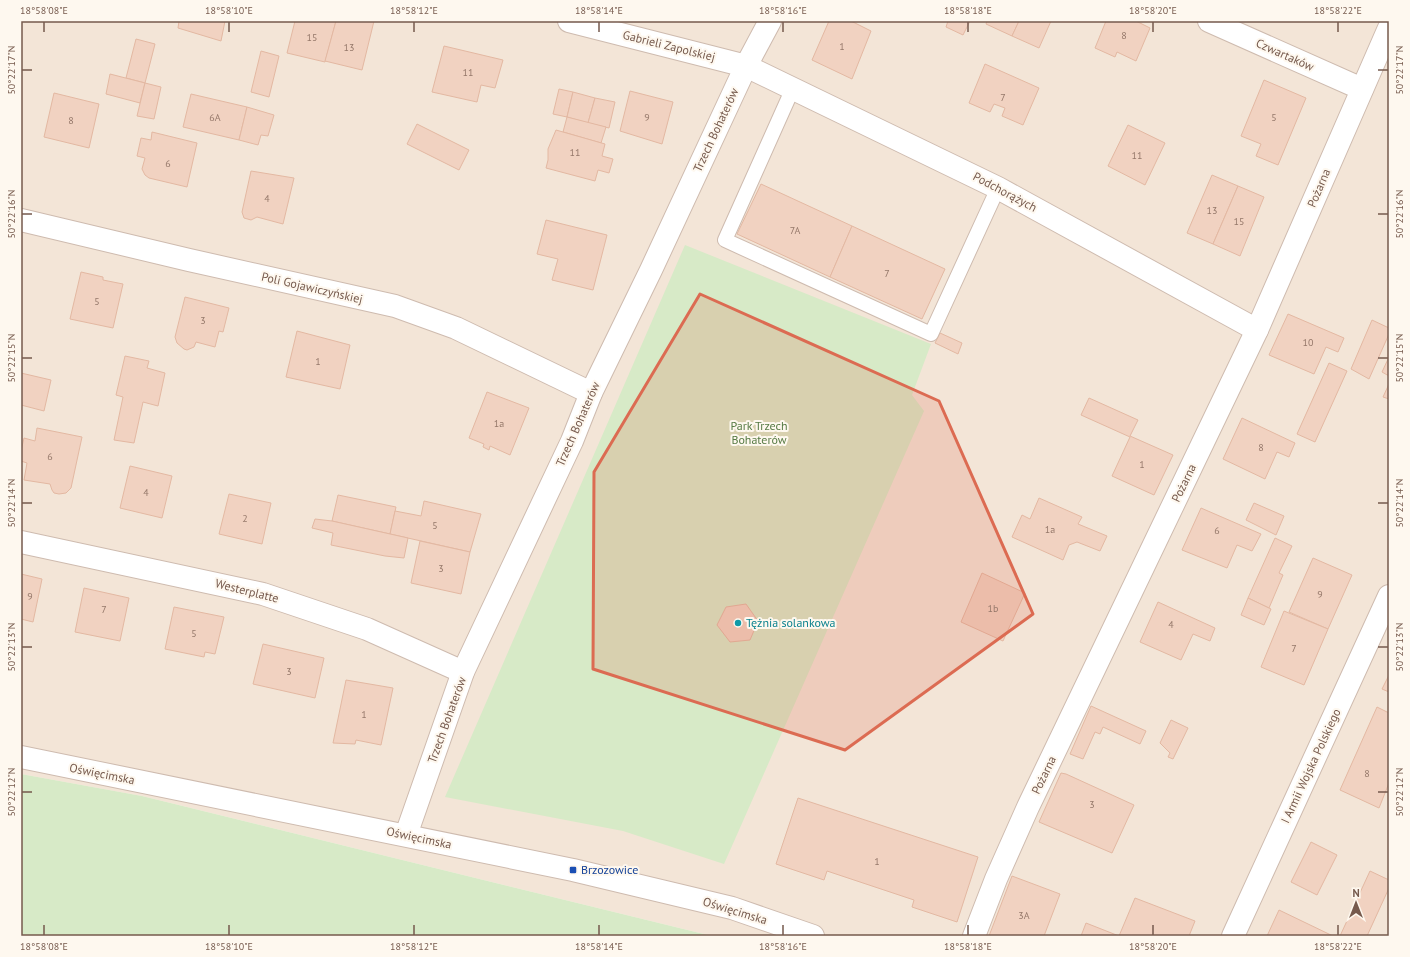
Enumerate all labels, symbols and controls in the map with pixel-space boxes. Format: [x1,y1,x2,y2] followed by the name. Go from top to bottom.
[20,4,68,17] text: 18°58'08"E
[205,4,253,17] text: 18°58'10"E
[390,4,438,17] text: 18°58'12"E
[575,4,623,17] text: 18°58'14"E
[759,4,807,17] text: 18°58'16"E
[944,4,992,17] text: 18°58'18"E
[1129,4,1177,17] text: 18°58'20"E
[1314,4,1362,17] text: 18°58'22"E
[621,27,717,64] street label: Gabrieli Zapolskiej
[1121,29,1127,42] house number: 8
[307,31,317,44] house number: 15
[1254,35,1317,74] street label: Czwartaków
[839,40,845,53] house number: 1
[344,41,354,54] house number: 13
[5,45,18,95] text: 50°22'17"N
[1393,45,1406,95] text: 50°22'17"N
[463,66,473,79] house number: 11
[690,85,742,174] street label: Trzech Bohaterów
[1000,91,1006,104] house number: 7
[209,111,221,124] house number: 6A
[644,111,650,124] house number: 9
[1271,111,1277,124] house number: 5
[68,114,74,127] house number: 8
[570,146,580,159] house number: 11
[1132,149,1142,162] house number: 11
[165,157,171,170] house number: 6
[1304,166,1333,209] street label: Pożarna
[971,168,1040,215] street label: Podchorążych
[5,189,18,239] text: 50°22'16"N
[1393,189,1406,239] text: 50°22'16"N
[264,192,270,205] house number: 4
[1207,204,1217,217] house number: 13
[1234,215,1244,228] house number: 15
[790,224,801,237] house number: 7A
[884,267,890,280] house number: 7
[260,269,364,306] street label: Poli Gojawiczyńskiej
[94,295,100,308] house number: 5
[200,314,206,327] house number: 3
[5,333,18,383] text: 50°22'15"N
[1393,333,1406,383] text: 50°22'15"N
[1303,336,1314,349] house number: 10
[315,355,321,368] house number: 1
[552,379,603,468] street label: Trzech Bohaterów
[494,417,504,430] house number: 1a
[730,418,788,447] park label: Park Trzech Bohaterów
[1258,441,1264,454] house number: 8
[47,450,53,463] house number: 6
[1139,458,1145,471] house number: 1
[1168,461,1199,504] street label: Pożarna
[5,478,18,528] text: 50°22'14"N
[1393,478,1406,528] text: 50°22'14"N
[143,486,149,499] house number: 4
[242,512,248,525] house number: 2
[432,519,438,532] house number: 5
[1045,523,1055,536] house number: 1a
[1214,524,1220,537] house number: 6
[438,562,444,575] house number: 3
[214,575,280,606] street label: Westerplatte
[1317,588,1323,601] house number: 9
[27,590,33,603] house number: 9
[988,602,998,615] house number: 1b
[101,603,107,616] house number: 7
[746,615,836,630] place label: Tężnia solankowa
[733,618,743,628] marker: Tężnia solankowa
[1168,618,1174,631] house number: 4
[5,622,18,672] text: 50°22'13"N
[1393,622,1406,672] text: 50°22'13"N
[191,627,197,640] house number: 5
[1291,642,1297,655] house number: 7
[286,665,292,678] house number: 3
[424,674,469,765] street label: Trzech Bohaterów
[1277,706,1344,825] street label: I Armii Wojska Polskiego
[361,708,367,721] house number: 1
[1028,753,1059,796] street label: Pożarna
[68,760,136,787] street label: Oświęcimska
[5,767,18,817] text: 50°22'12"N
[1364,767,1370,780] house number: 8
[1393,767,1406,817] text: 50°22'12"N
[1089,798,1095,811] house number: 3
[385,823,453,852] street label: Oświęcimska
[874,855,880,868] house number: 1
[581,862,638,877] place label: Brzozowice
[568,865,578,875] marker: Brzozowice
[1336,883,1376,923] north arrow
[1352,886,1360,900] text: N
[701,894,769,927] street label: Oświęcimska
[1018,909,1030,922] house number: 3A
[20,940,68,953] text: 18°58'08"E
[205,940,253,953] text: 18°58'10"E
[390,940,438,953] text: 18°58'12"E
[575,940,623,953] text: 18°58'14"E
[759,940,807,953] text: 18°58'16"E
[944,940,992,953] text: 18°58'18"E
[1129,940,1177,953] text: 18°58'20"E
[1314,940,1362,953] text: 18°58'22"E

